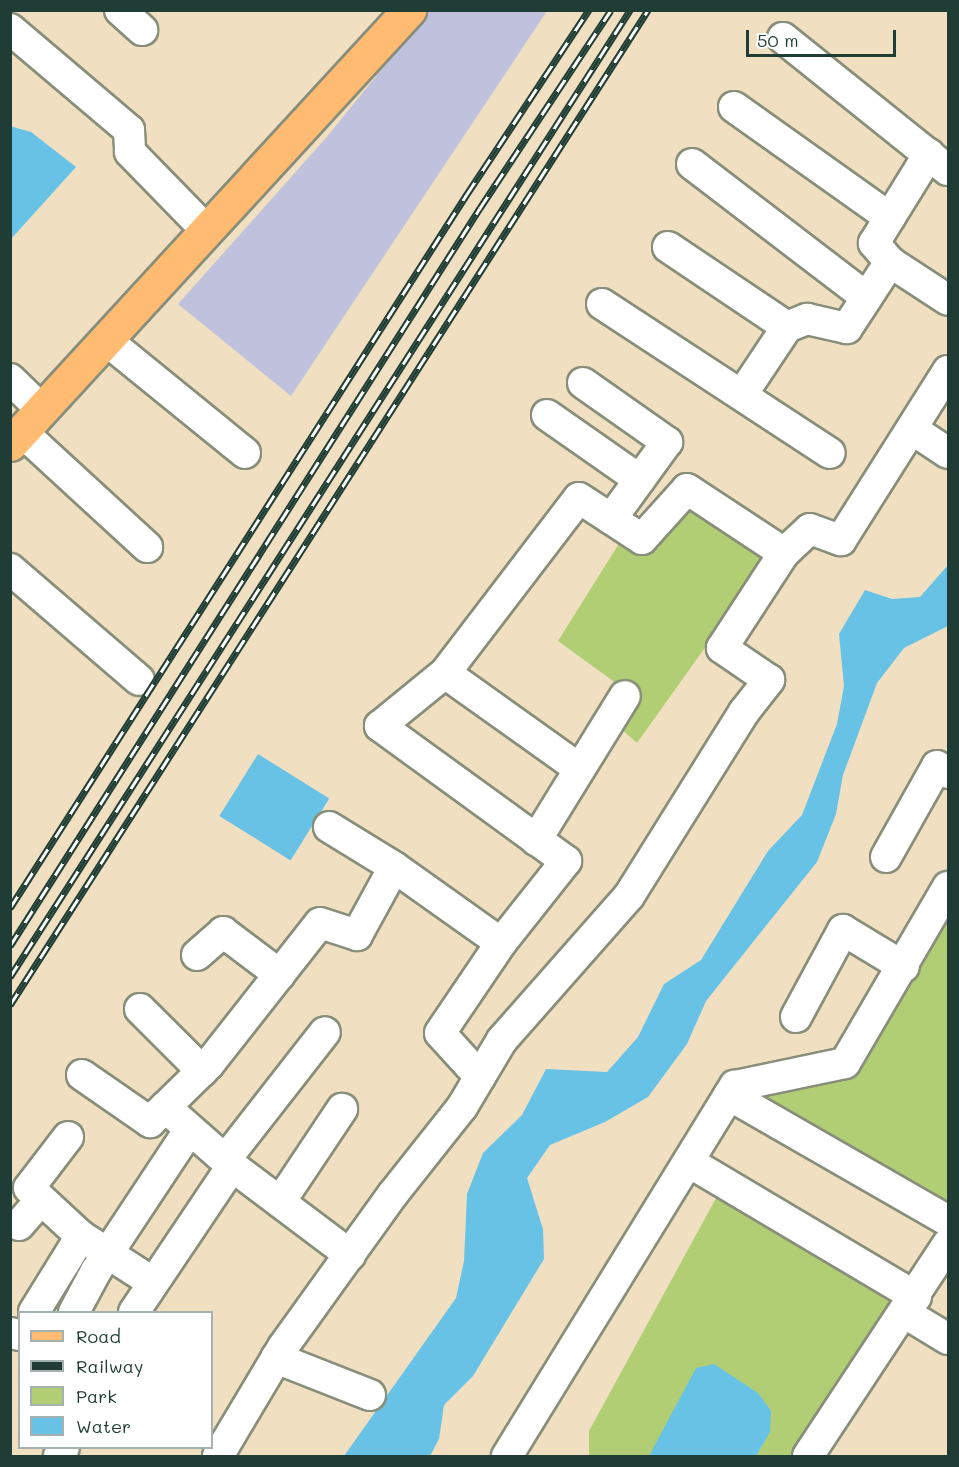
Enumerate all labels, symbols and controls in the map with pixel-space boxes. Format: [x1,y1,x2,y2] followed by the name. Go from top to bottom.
[749,18,899,56] scale bar
[757,28,799,52] text: 50 m
[18,1311,213,1449] legend
[76,1324,121,1348] text: Road
[76,1354,143,1378] text: Railway
[76,1384,117,1408] text: Park
[76,1414,131,1438] text: Water

